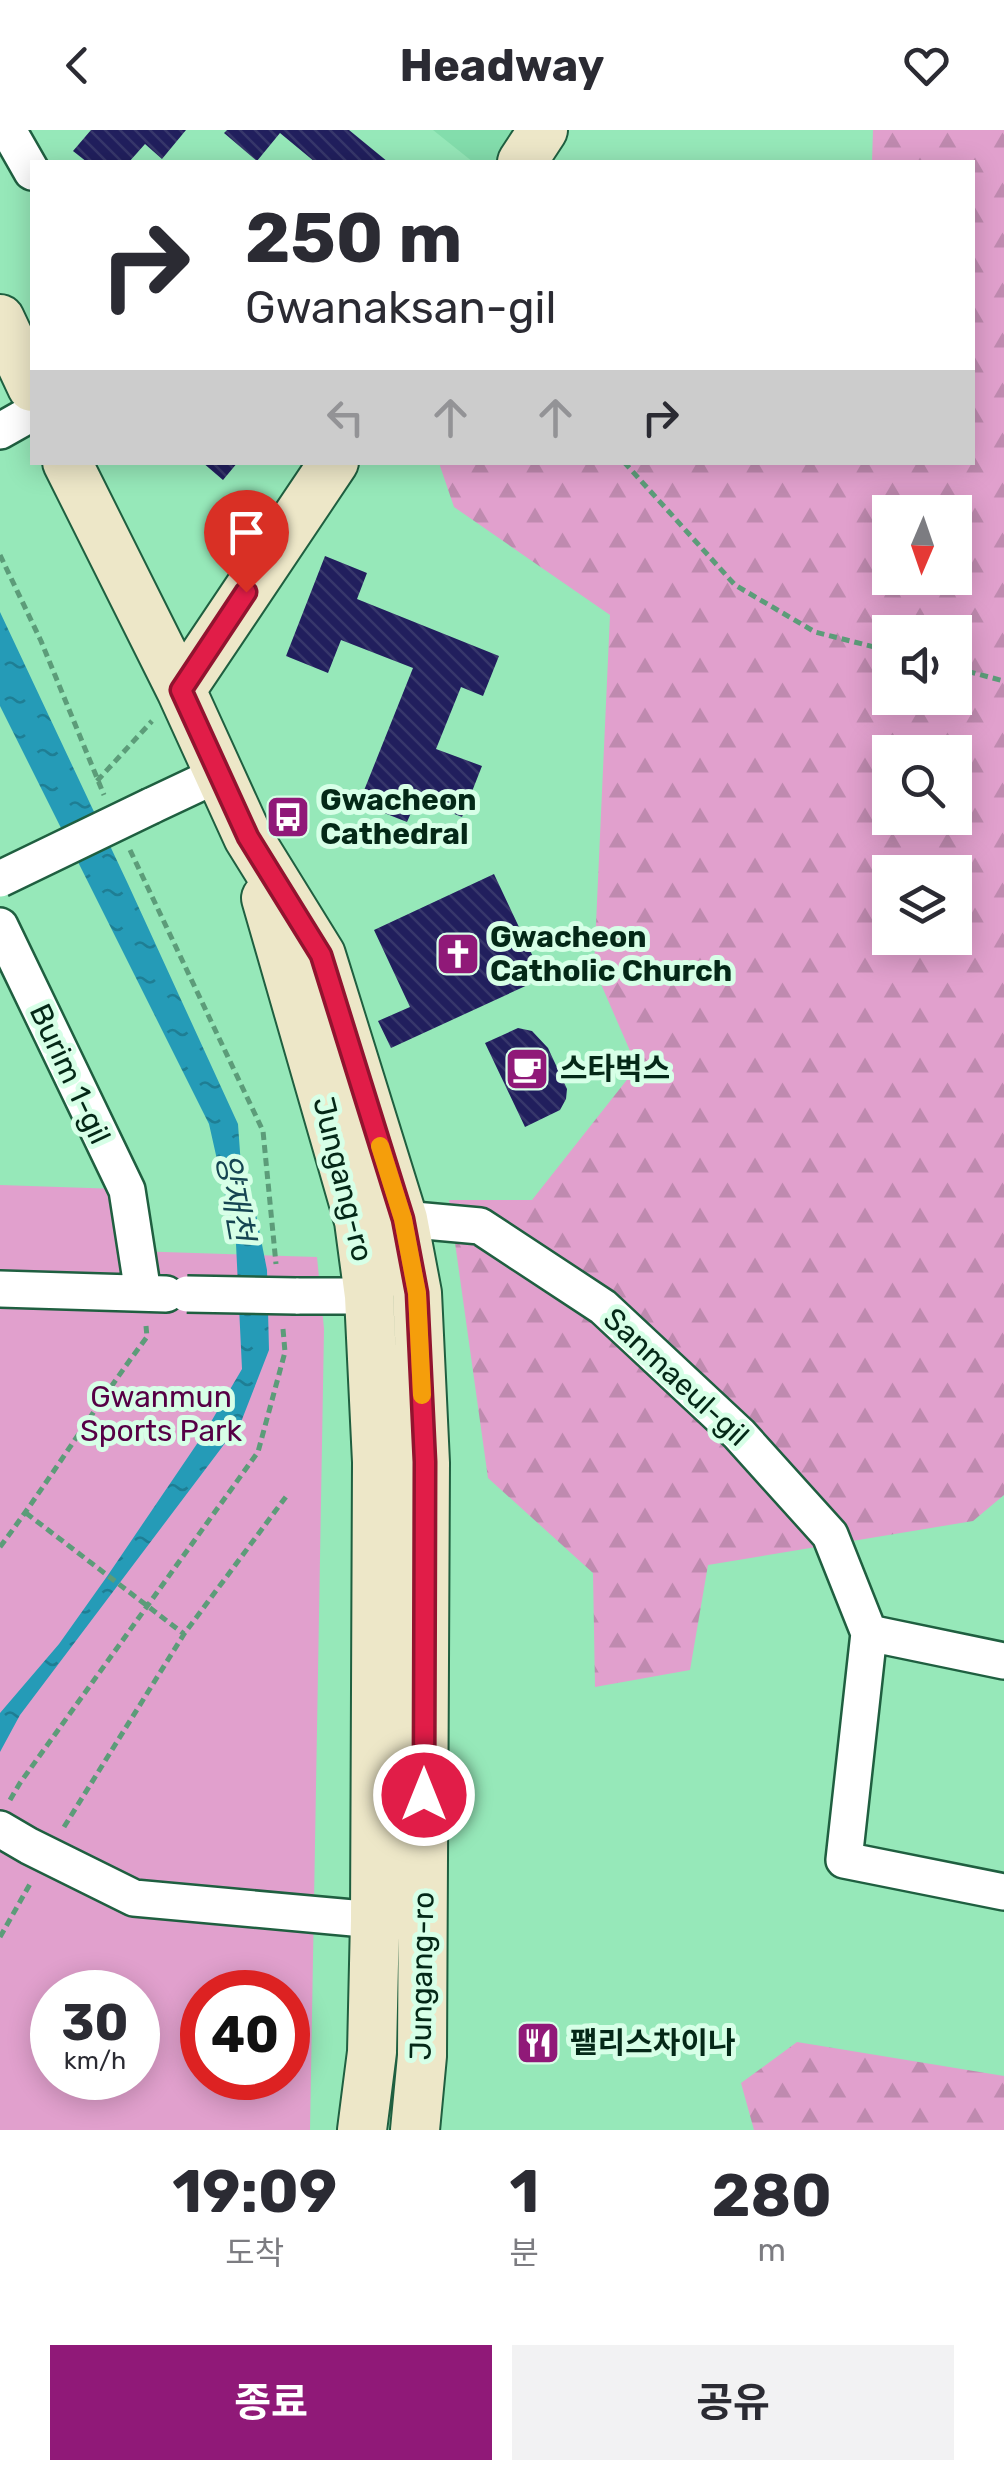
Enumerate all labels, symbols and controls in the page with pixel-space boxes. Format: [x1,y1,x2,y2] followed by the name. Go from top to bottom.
[50,38,105,93] icon: back
[899,38,954,93] icon: heart
[400,39,604,92] text: Headway
[245,197,462,280] text: 250 m
[80,200,210,330] icon: right
[245,281,556,334] text: Gwanaksan-gil
[318,390,373,445] icon: left
[423,390,478,445] icon: ahead
[528,390,583,445] icon: ahead
[633,390,688,445] icon: right
[204,490,289,593] pin
[872,495,972,595] north arrow
[872,495,972,955] map controls
[219,505,274,560] icon: arrive
[872,615,972,715] button: sound
[872,735,972,835] button: search
[320,782,477,852] place label: Gwacheon Cathedral
[265,794,311,840] bus stop icon: Gwacheon Cathedral
[872,855,972,955] button: layers
[490,919,732,989] place label: Gwacheon Catholic Church
[435,931,481,977] church icon: Gwacheon Catholic Church
[22,998,118,1150] street label: Burim 1-gil
[504,1046,550,1092] cafe icon: 스타벅스
[560,1051,670,1087] place label: 스타벅스
[305,1093,381,1265] street label: Jungang-ro
[209,1150,262,1247] water label: 양재천
[596,1300,756,1454] street label: Sanmaeul-gil
[80,1379,242,1449] park label: Gwanmun Sports Park
[372,1743,476,1847] position arrow
[403,1891,441,2061] street label: Jungang-ro
[180,1970,310,2100] speed limit sign: 40
[62,1993,128,2053] text: 30
[515,2020,561,2066] restaurant icon: 팰리스차이나
[570,2025,736,2061] place label: 팰리스차이나
[64,2046,126,2075] text: km/h
[172,2156,337,2227] text: 19:09
[509,2156,539,2227] text: 1
[711,2160,832,2231] text: 280
[757,2231,786,2269] text: m
[225,2234,284,2272] text: 도착
[510,2234,539,2272] text: 분
[50,2345,492,2460] button: 종료
[512,2345,954,2460] button: 공유

